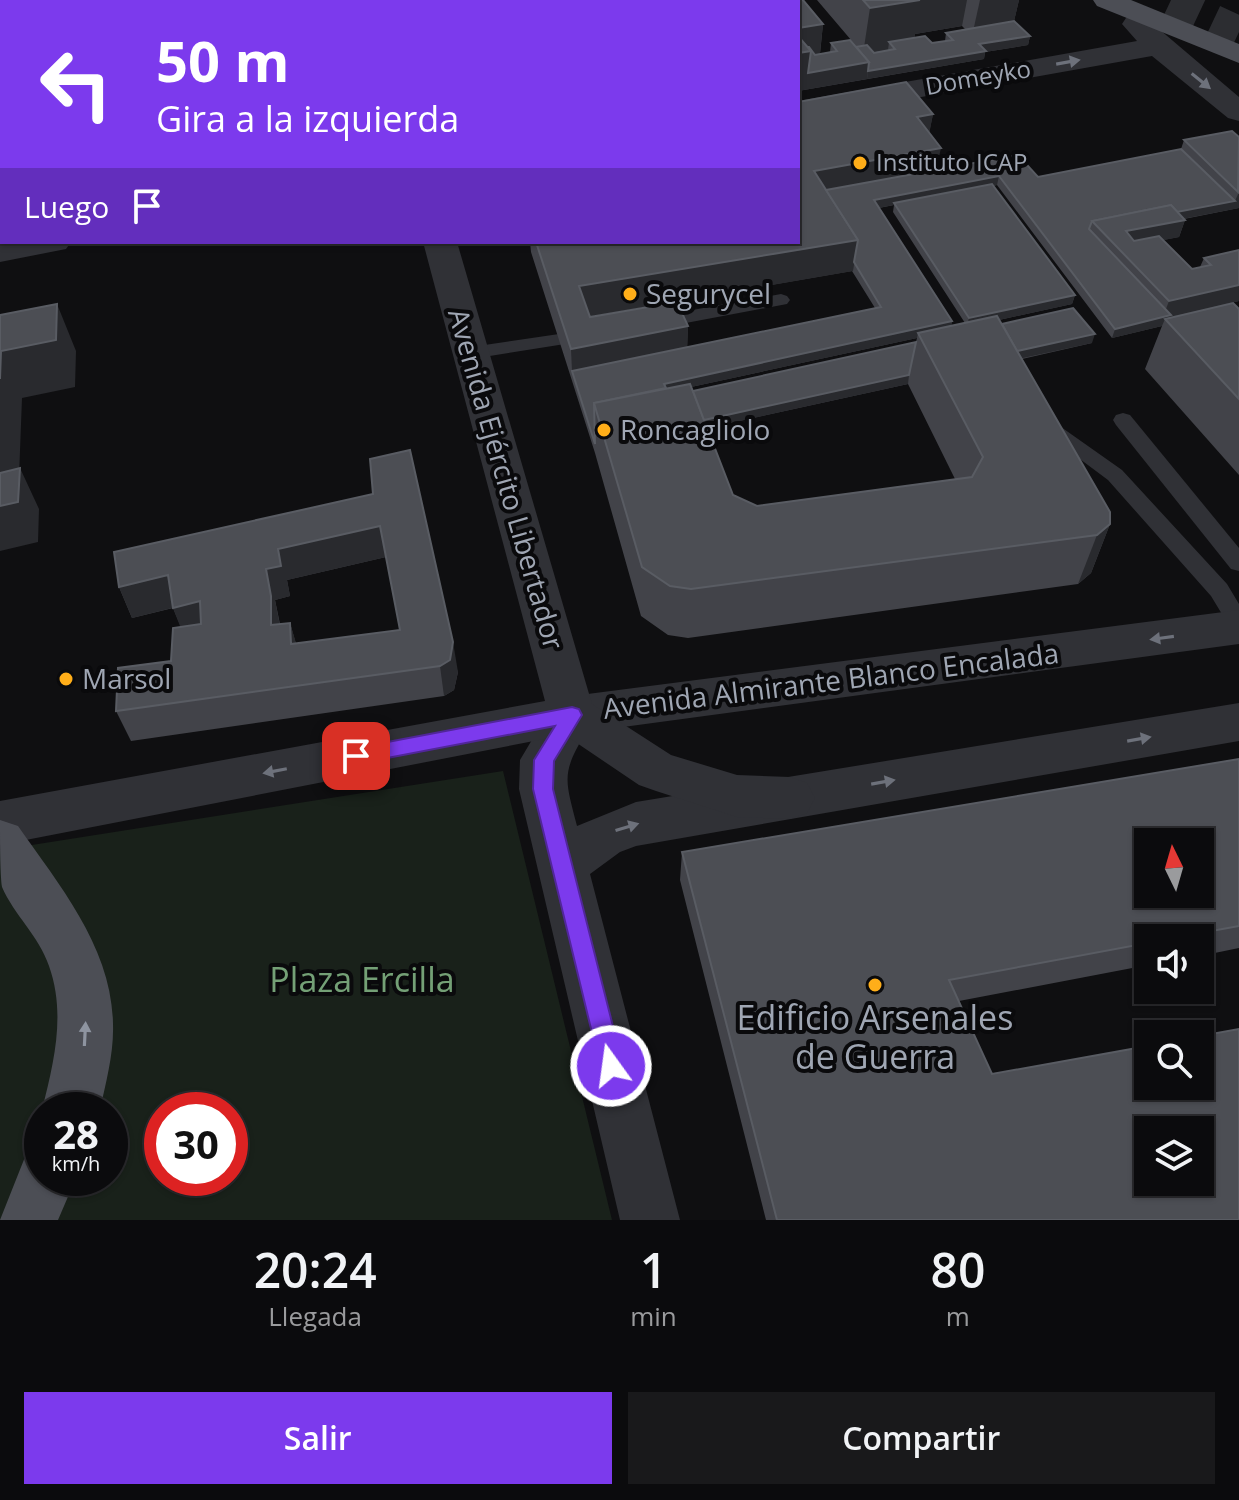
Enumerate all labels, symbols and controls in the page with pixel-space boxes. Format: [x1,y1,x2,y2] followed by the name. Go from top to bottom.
[156,22,290,98] text: 50 m
[24,32,128,136] icon: left
[922,51,1033,102] street label: Domeyko
[1056,56,1081,68] one-way arrow
[1191,72,1211,89] one-way arrow
[156,94,459,143] text: Gira a la izquierda
[876,145,1027,178] place label: Instituto ICAP
[851,154,869,172] marker: Instituto ICAP
[125,184,169,228] icon: arrive
[24,186,109,227] text: Luego
[646,274,771,312] place label: Segurycel
[621,285,639,303] marker: Segurycel
[440,304,574,654] street label: Avenida Ejército Libertador
[620,410,770,448] place label: Roncagliolo
[595,421,613,439] marker: Roncagliolo
[1149,631,1174,644] one-way arrow
[601,633,1061,727] street label: Avenida Almirante Blanco Encalada
[82,659,171,697] place label: Marsol
[57,670,75,688] marker: Marsol
[322,722,390,790] pin
[1127,732,1152,744] one-way arrow
[334,734,378,778] icon: arrive
[263,766,288,778] one-way arrow
[871,775,896,788] one-way arrow
[616,820,640,833] one-way arrow
[1134,828,1214,908] north arrow
[1134,828,1214,1196] map controls
[1134,924,1214,1004] button: sound
[269,956,455,1002] park label: Plaza Ercilla
[866,976,884,994] marker: Edificio Arsenales de Guerra
[737,994,1013,1079] place label: Edificio Arsenales de Guerra
[1134,1020,1214,1100] button: search
[79,1021,92,1046] one-way arrow
[569,1024,653,1108] position arrow
[144,1092,248,1196] speed limit sign: 30
[53,1106,99,1161] text: 28
[1134,1116,1214,1196] button: layers
[52,1150,100,1177] text: km/h
[254,1237,377,1302] text: 20:24
[640,1237,667,1302] text: 1
[930,1237,985,1302] text: 80
[268,1298,362,1334] text: Llegada
[630,1298,677,1334] text: min
[946,1298,970,1334] text: m
[24,1392,612,1484] button: Salir
[628,1392,1215,1484] button: Compartir

